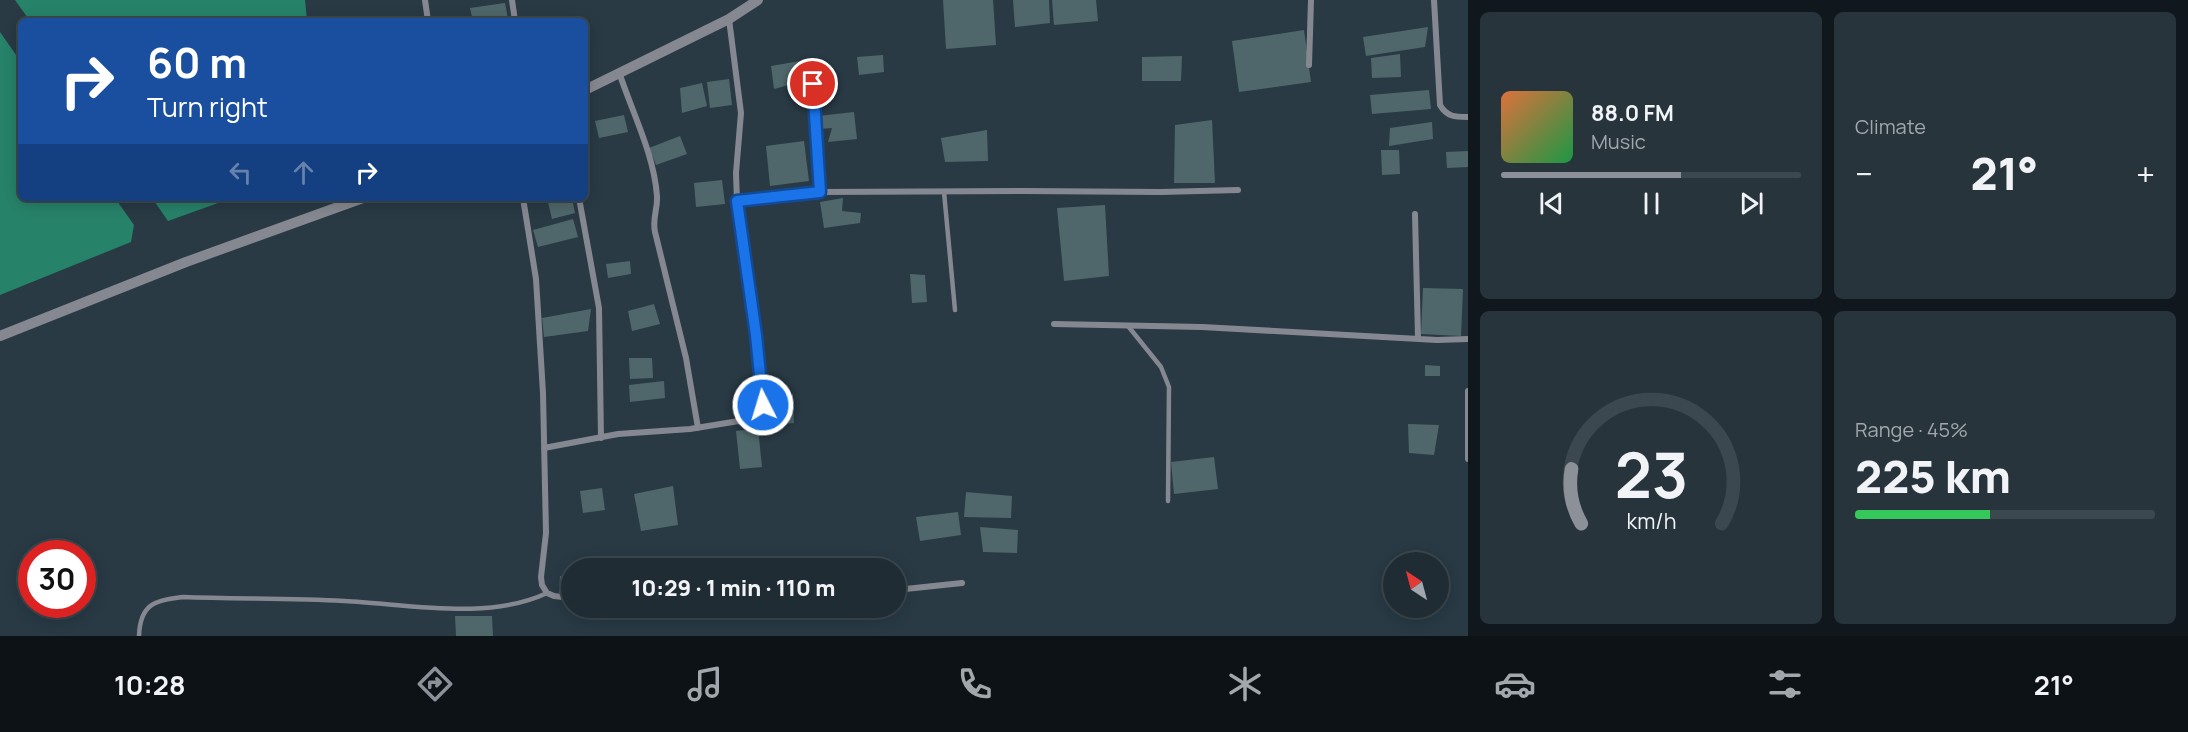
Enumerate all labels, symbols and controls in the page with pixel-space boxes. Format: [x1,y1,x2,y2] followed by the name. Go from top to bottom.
[147,33,247,91] text: 60 m
[48,42,126,120] icon: right
[787,58,838,109] pin
[796,67,829,100] icon: arrive
[147,88,268,125] text: Turn right
[1591,98,1674,128] text: 88.0 FM
[1855,113,1926,140] text: Climate
[1591,128,1646,155] text: Music
[1970,142,2038,204] text: 21°
[1855,151,1873,196] text: −
[2136,151,2155,196] text: +
[224,156,257,189] icon: left
[287,156,320,189] icon: ahead
[350,156,383,189] icon: right
[1535,187,1568,220] icon: previous
[1635,187,1668,220] icon: pause
[1735,187,1768,220] icon: next
[731,373,795,437] position arrow
[1855,416,1968,443] text: Range · 45%
[1614,431,1688,517] text: 23
[1855,445,2011,507] text: 225 km
[1626,507,1676,536] text: km/h
[18,540,96,618] speed limit sign: 30
[1383,552,1449,618] north arrow
[1383,552,1449,618] map controls
[632,573,835,603] text: 10:29 · 1 min · 110 m
[414,663,456,705] icon: directions
[684,663,726,705] icon: music
[954,663,996,705] icon: phone
[1224,663,1266,705] icon: climate
[1494,663,1536,705] icon: car
[1764,663,1806,705] icon: filters
[114,666,185,703] text: 10:28
[2034,666,2074,703] text: 21°

